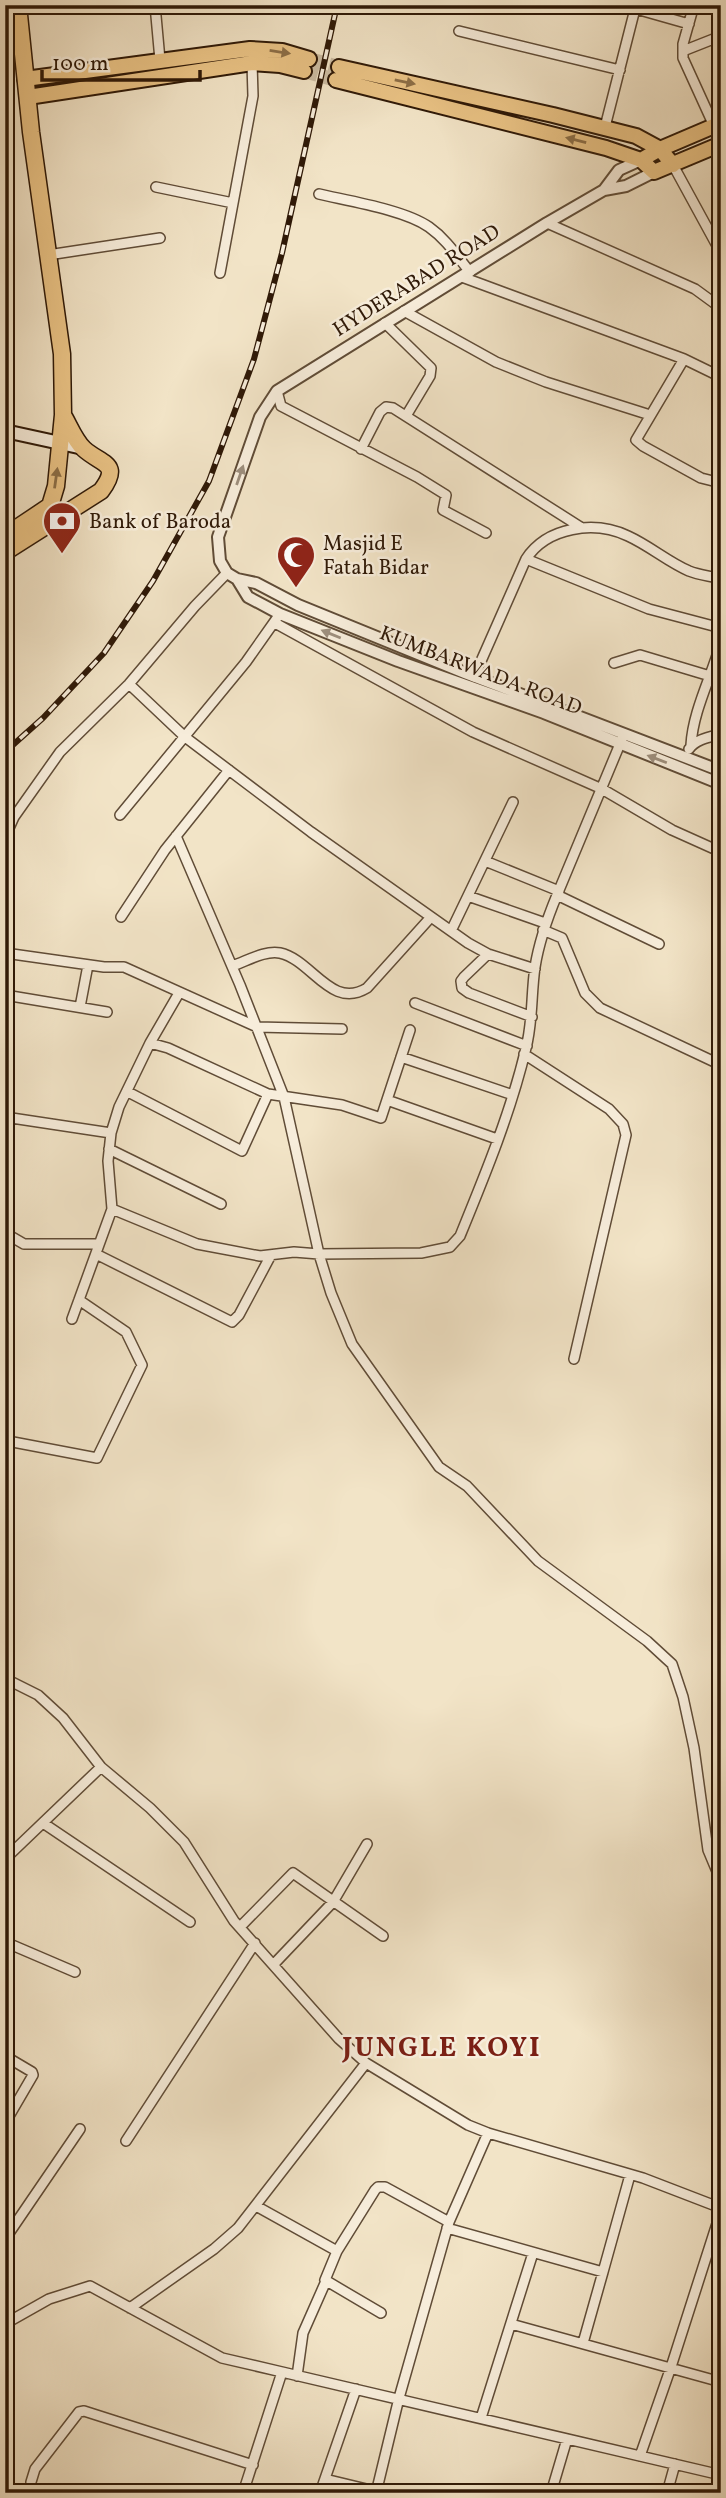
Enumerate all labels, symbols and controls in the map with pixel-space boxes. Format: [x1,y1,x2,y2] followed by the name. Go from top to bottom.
[42,38,200,82] scale bar
[269,47,291,58] one-way arrow
[52,50,109,79] text: 100 m
[394,77,416,88] one-way arrow
[565,134,587,145] one-way arrow
[328,218,506,345] street label: HYDERABAD ROAD
[235,464,246,485] one-way arrow
[51,467,62,489] one-way arrow
[41,500,83,555] bank icon: Bank of Baroda
[89,508,231,537] place label: Bank of Baroda
[323,530,429,583] place label: Masjid E Fatah Bidar
[275,534,317,589] mosque icon: Masjid E Fatah Bidar
[375,619,586,723] street label: KUMBARWADA ROAD
[320,628,341,639] one-way arrow
[647,754,668,765] one-way arrow
[341,2029,542,2068] district label: JUNGLE KOYI

